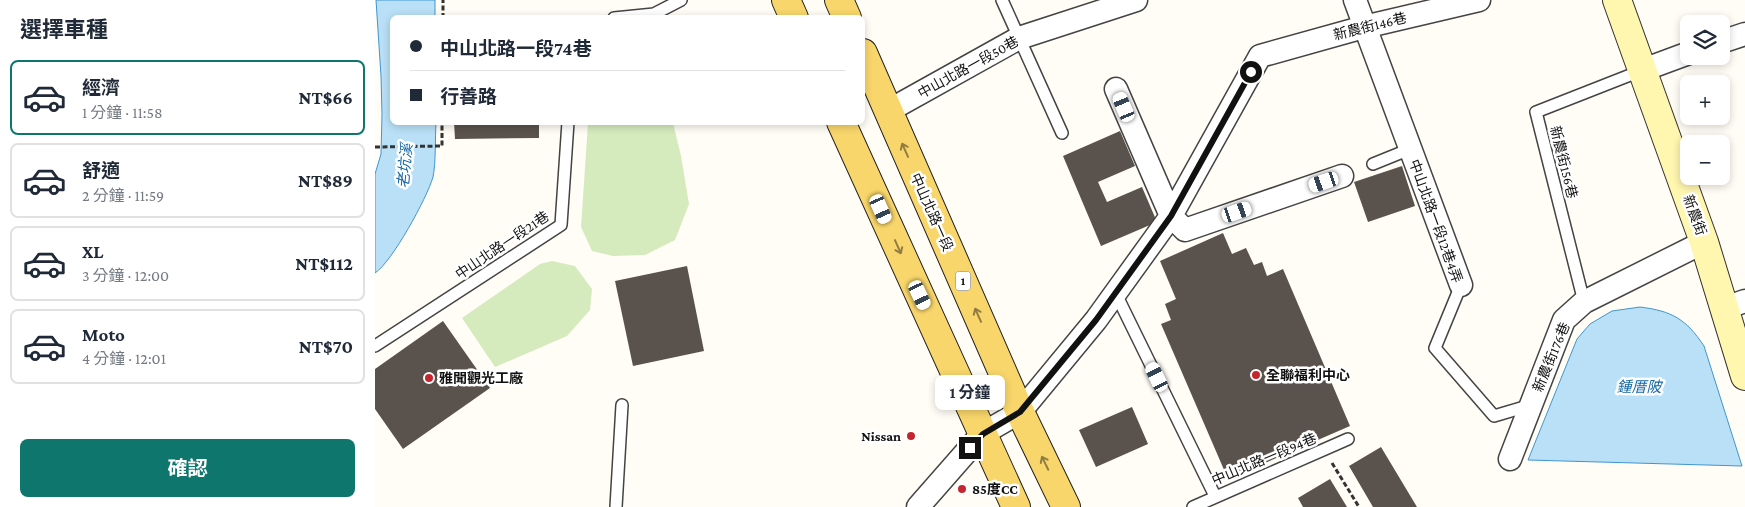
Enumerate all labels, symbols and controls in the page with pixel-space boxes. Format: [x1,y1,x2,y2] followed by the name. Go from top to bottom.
[1332,9,1408,43] street label: 新農街146巷
[1680,15,1730,185] map controls
[1680,15,1730,65] button: layers
[20,17,108,42] text: 選擇車種
[915,33,1021,101] street label: 中山北路一段50巷
[440,38,592,59] text: 中山北路一段74巷
[1240,61,1262,83] route start
[22,75,67,120] icon: car
[1680,75,1730,125] button: +
[82,77,120,98] text: 經濟
[440,86,497,107] text: 行善路
[298,87,353,108] text: NT$66
[1111,90,1136,124] car
[82,104,163,121] text: 1 分鐘 · 11:58
[1547,124,1581,200] street label: 新農街156巷
[1680,135,1730,185] button: −
[395,141,415,189] water label: 老坑溪
[900,143,910,158] one-way arrow
[1406,157,1466,285] street label: 中山北路一段12巷4弄
[22,158,67,203] icon: car
[82,160,120,181] text: 舒適
[298,170,353,191] text: NT$89
[908,170,956,254] street label: 中山北路一段
[1307,170,1340,194] car
[82,187,164,204] text: 2 分鐘 · 11:59
[868,192,893,226] car
[1680,193,1710,237] street label: 新農街
[1220,200,1253,224] car
[452,208,552,282] street label: 中山北路一段21巷
[893,239,903,254] one-way arrow
[22,241,67,286] icon: car
[82,241,104,262] text: XL
[295,253,353,274] text: NT$112
[82,267,169,284] text: 3 分鐘 · 12:00
[955,272,971,290] road number: 1
[906,278,933,312] car
[972,308,982,323] one-way arrow
[1529,320,1573,394] street label: 新農街176巷
[22,324,67,369] icon: car
[82,324,125,345] text: Moto
[299,336,353,357] text: NT$70
[82,350,166,367] text: 4 分鐘 · 12:01
[1143,360,1170,394] car
[1266,367,1350,383] place label: 全聯福利中心
[1250,369,1262,381] marker: 全聯福利中心
[439,370,523,386] place label: 雅聞觀光工廠
[423,372,435,384] marker: 雅聞觀光工廠
[935,376,1005,410] callout: 1 分鐘
[1616,379,1663,395] water label: 鍾厝陂
[949,384,991,401] text: 1 分鐘
[861,428,901,444] place label: Nissan
[905,430,917,442] marker: Nissan
[1209,430,1319,488] street label: 中山北路一段94巷
[959,437,981,459] route end
[20,439,355,497] button: 確認
[1039,456,1049,471] one-way arrow
[972,481,1018,497] place label: 85度CC
[956,483,968,495] marker: 85度CC

